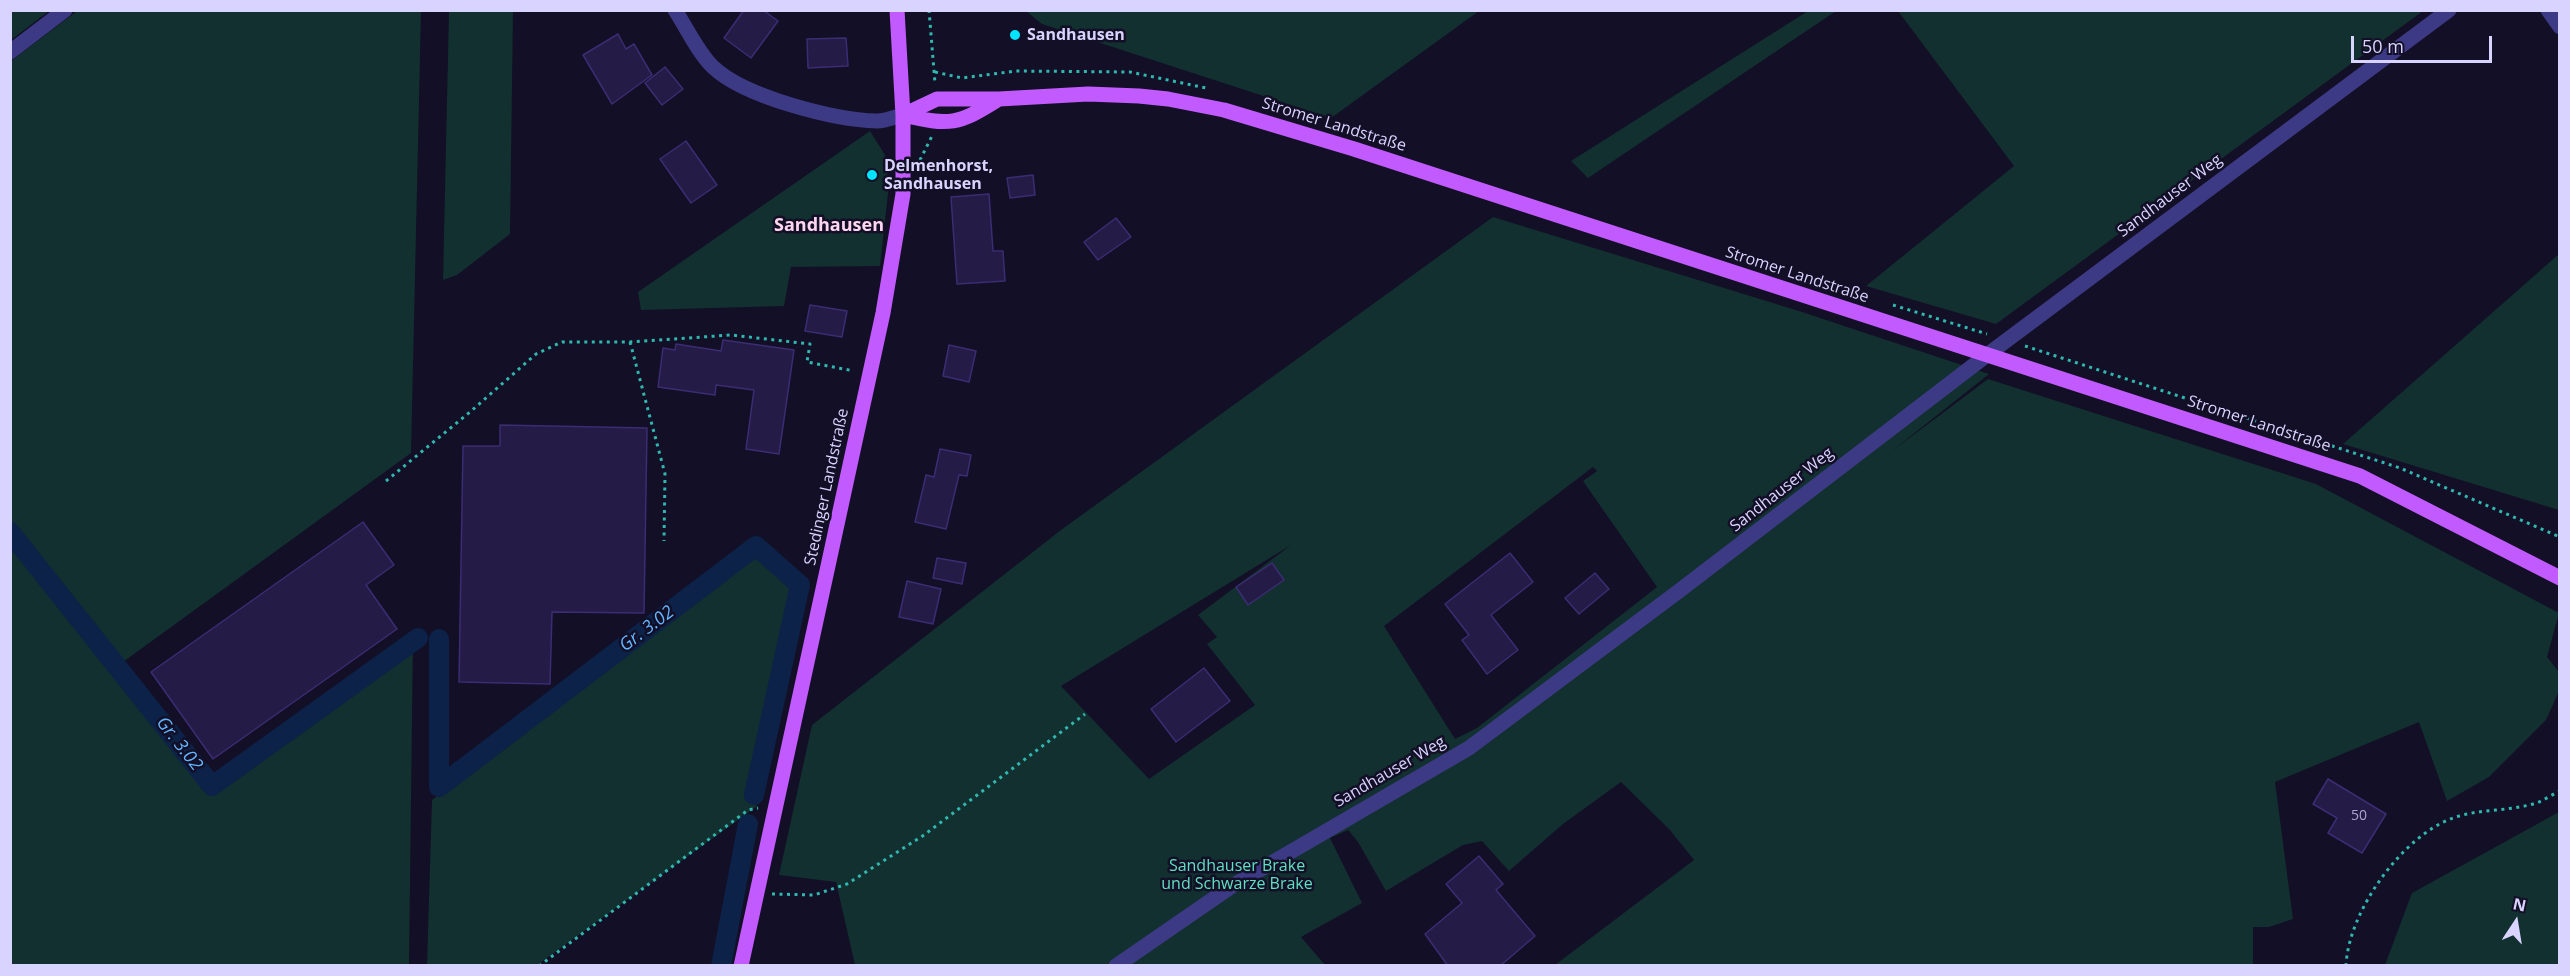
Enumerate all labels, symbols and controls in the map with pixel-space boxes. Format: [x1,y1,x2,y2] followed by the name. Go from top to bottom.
[2354,24,2495,62] scale bar
[1027,25,1125,45] place label: Sandhausen
[1008,28,1022,42] marker: Sandhausen
[2362,34,2404,58] text: 50 m
[1260,94,1408,156] street label: Stromer Landstraße
[2114,151,2226,241] street label: Sandhauser Weg
[884,156,993,194] place label: Delmenhorst, Sandhausen
[865,168,879,182] marker: Delmenhorst, Sandhausen
[774,215,884,237] district label: Sandhausen
[1723,243,1871,307] street label: Stromer Landstraße
[2185,392,2333,456] street label: Stromer Landstraße
[801,407,853,567] street label: Stedinger Landstraße
[1727,444,1837,536] street label: Sandhauser Weg
[615,601,679,657] water label: Gr. 3.02
[151,713,207,775] water label: Gr. 3.02
[1331,732,1449,812] street label: Sandhauser Weg
[2351,808,2367,824] house number: 50
[1161,856,1313,894] park label: Sandhauser Brake und Schwarze Brake
[2486,892,2546,952] north arrow
[2511,892,2528,917] text: N

